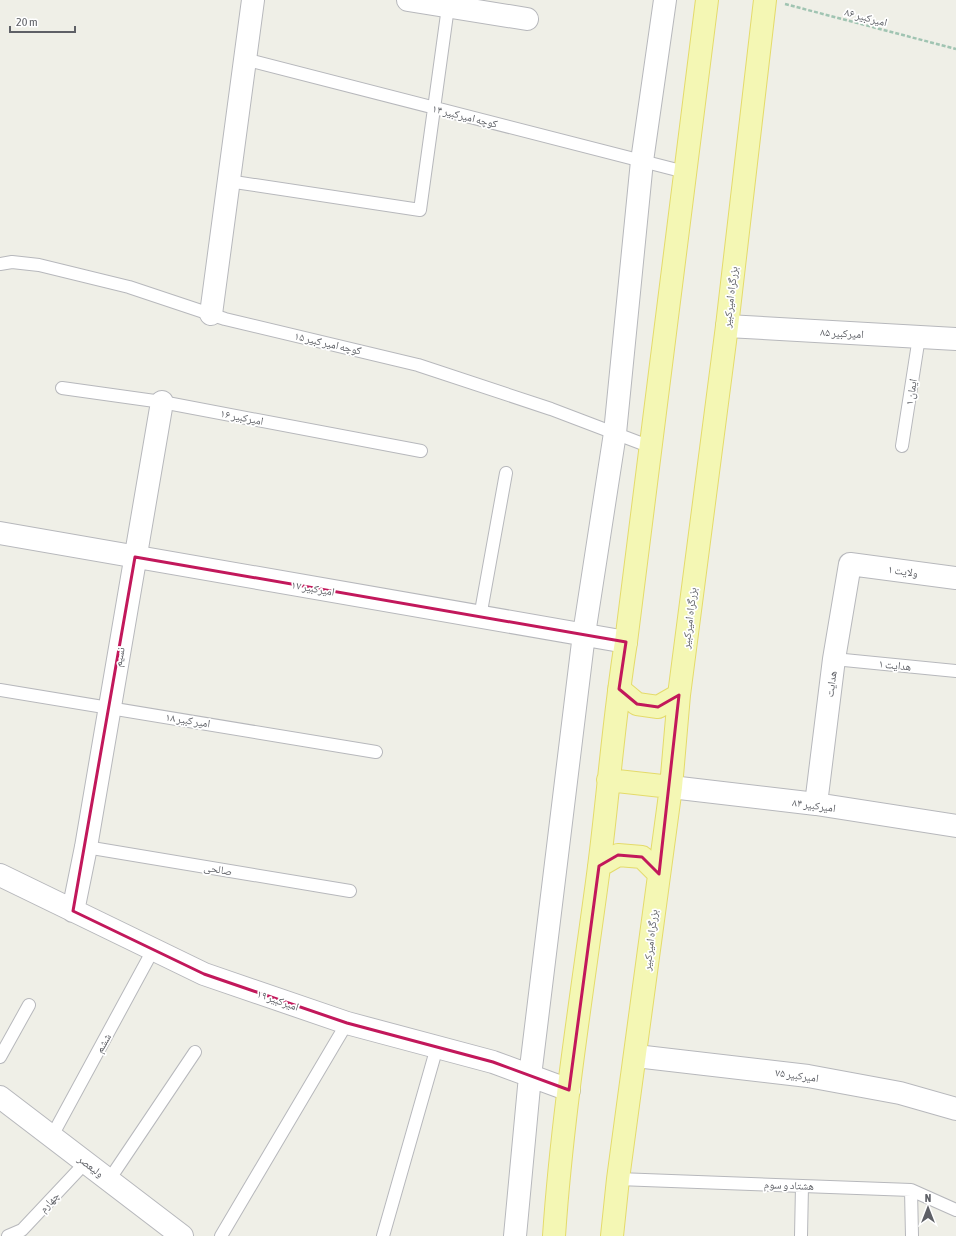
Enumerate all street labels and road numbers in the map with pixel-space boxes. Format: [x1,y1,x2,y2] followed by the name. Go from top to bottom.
[843,6,889,29] street label: امیرکبیر ۸۶
[431,102,499,131] street label: کوچه امیرکبیر ۱۴
[720,266,740,329] street label: بزرگراه امیرکبیر
[820,326,864,340] street label: امیرکبیر ۸۵
[293,329,363,357] street label: کوچه امیر کبیر ۱۵
[903,378,920,406] street label: ایمان ۱
[219,407,265,427] street label: امیرکبیر ۱۶
[887,563,919,579] street label: ولایت ۱
[290,578,336,598] street label: امیرکبیر ۱۷
[679,587,699,650] street label: بزرگراه امیرکبیر
[111,646,129,668] street label: نسیم
[878,657,912,673] street label: هدایت ۱
[823,670,839,698] street label: هدایت
[165,711,211,730] street label: امیر کبیر ۱۸
[792,796,836,814] street label: امیرکبیر ۸۴
[203,861,233,878] street label: صالحی
[640,909,660,972] street label: بزرگراه امیرکبیر
[255,987,301,1013] street label: امیرکبیر ۱۹
[93,1031,115,1056] street label: ششم
[775,1066,819,1084] street label: امیرکبیر ۷۵
[75,1152,106,1180] street label: ولیعصر
[764,1178,815,1193] street label: هشتاد و سوم
[37,1189,62,1215] street label: چهارم

